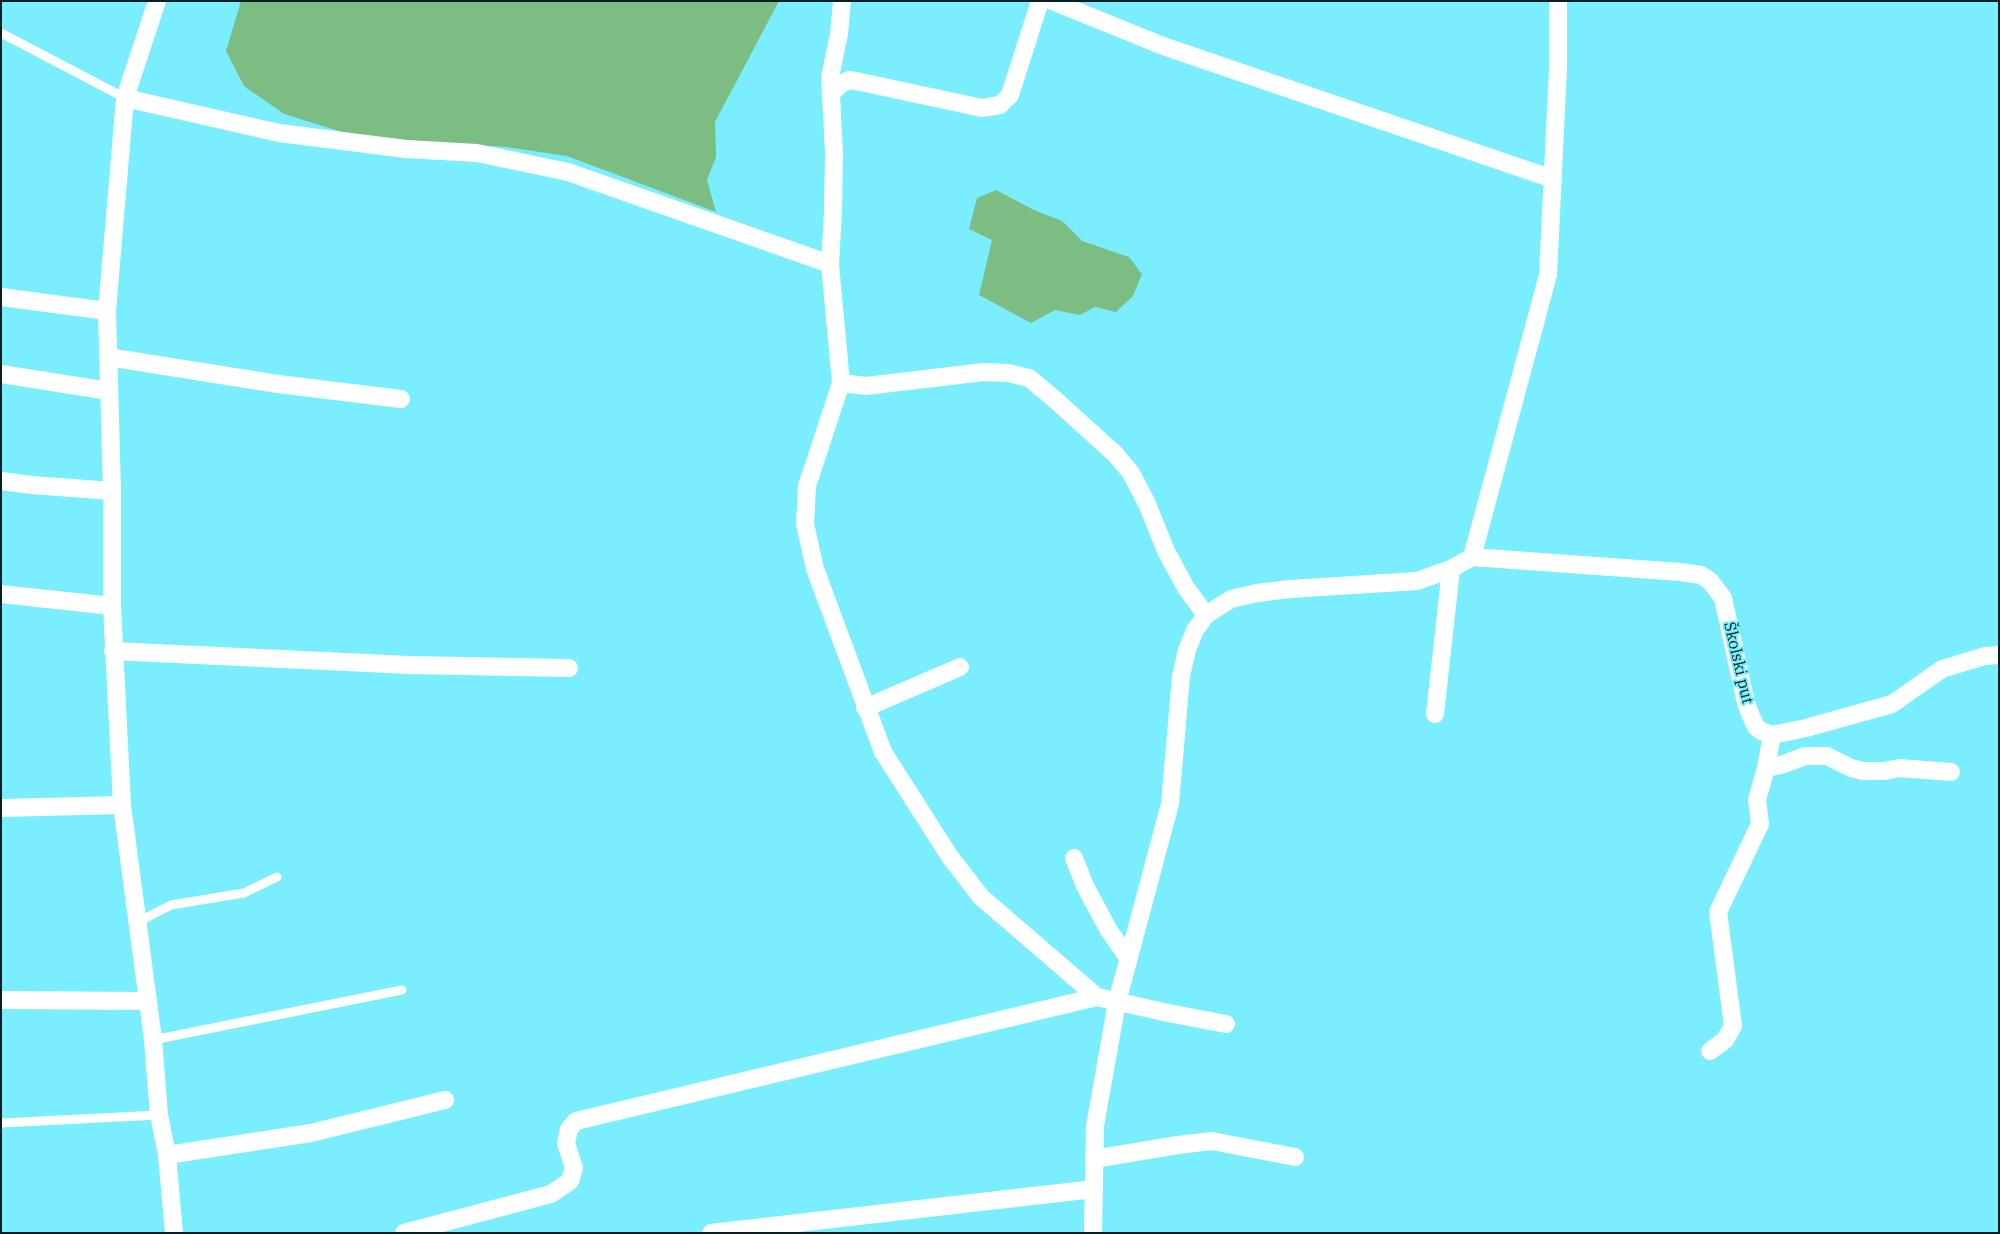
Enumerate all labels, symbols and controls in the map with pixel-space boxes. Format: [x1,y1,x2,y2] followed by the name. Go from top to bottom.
[1719,620,1757,706] street label: Školski put

